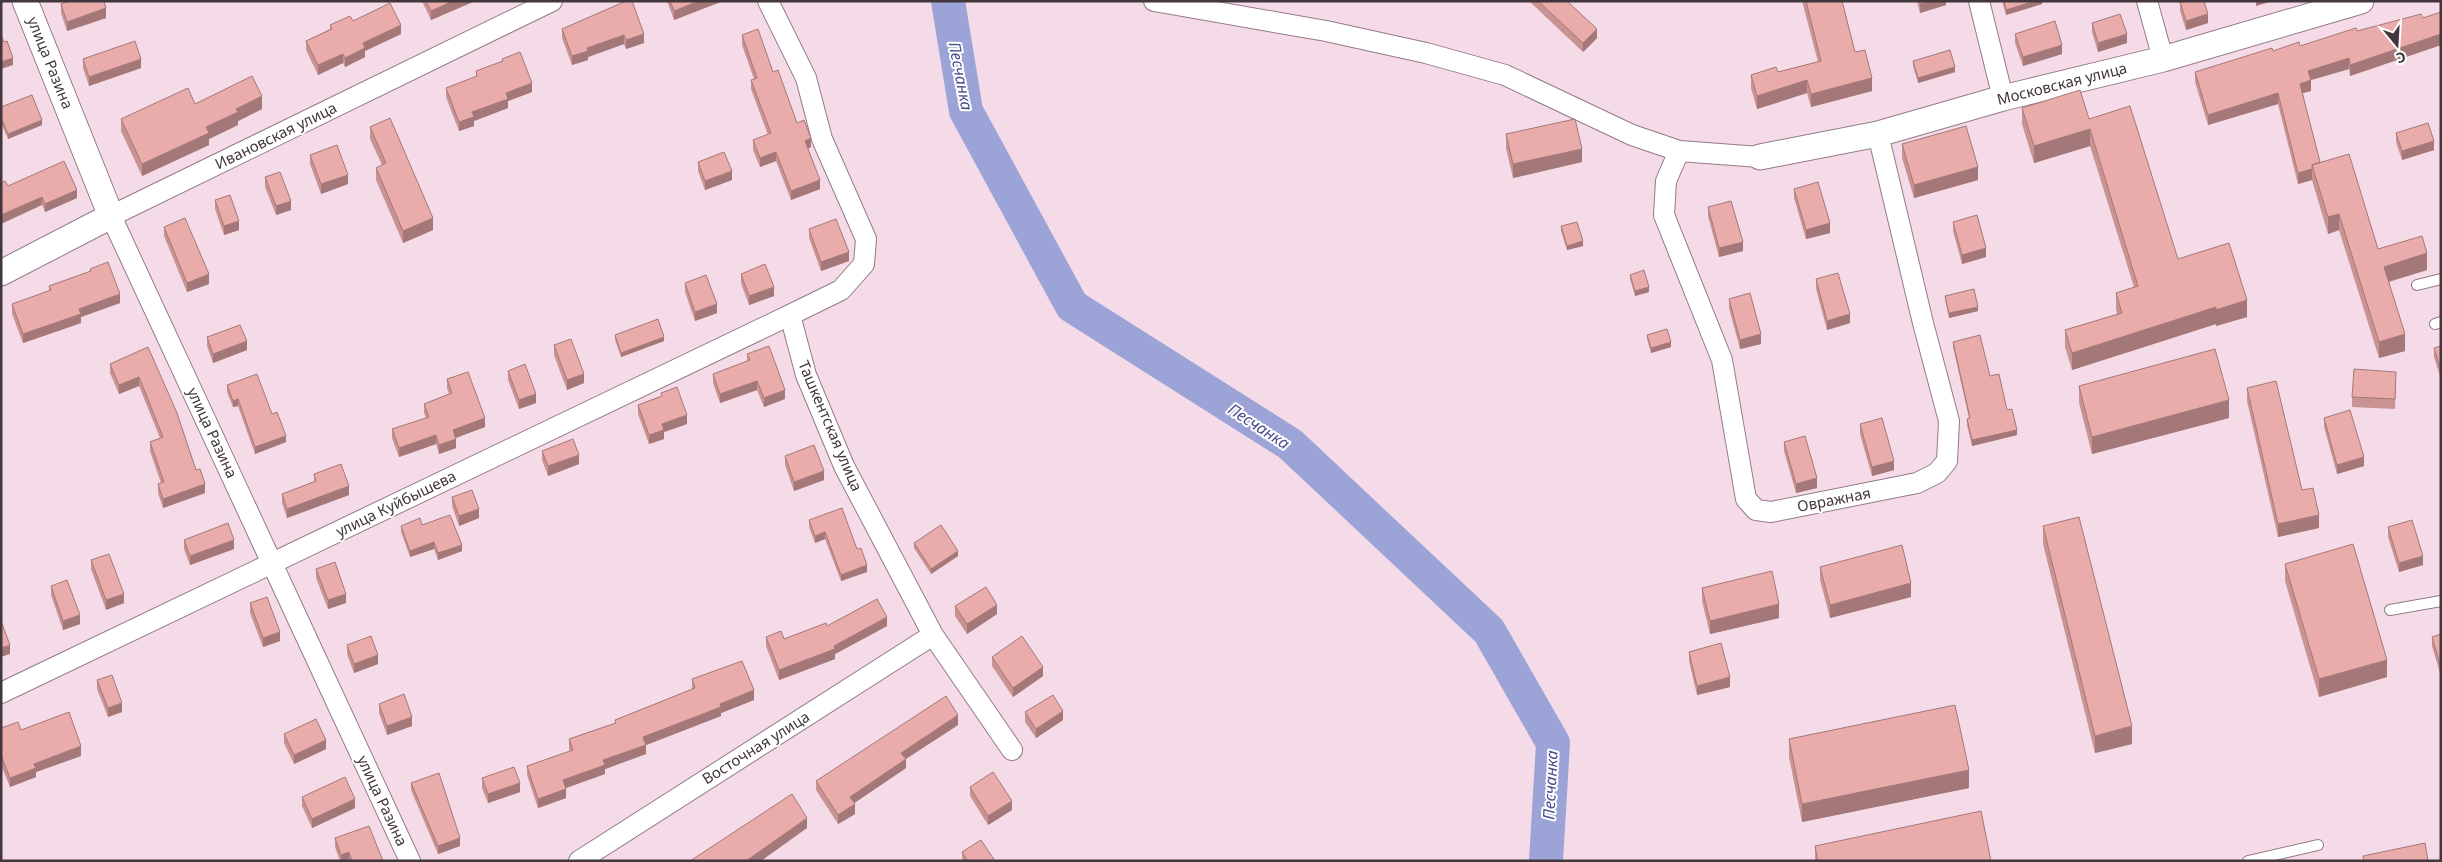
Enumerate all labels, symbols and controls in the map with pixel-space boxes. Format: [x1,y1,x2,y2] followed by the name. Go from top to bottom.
[23,14,78,112] street label: улица Разина
[2372,20,2422,70] north arrow
[944,40,978,112] water label: Песчанка
[2394,47,2408,68] text: С
[1995,57,2129,109] street label: Московская улица
[211,97,340,173] street label: Ивановская улица
[794,357,867,494] street label: Ташкентская улица
[183,384,243,481] street label: улица Разина
[1224,398,1294,454] water label: Песчанка
[332,465,459,541] street label: улица Куйбышева
[1795,482,1872,516] street label: Овражная
[698,706,813,788] street label: Восточная улица
[1537,750,1563,820] water label: Песчанка
[353,752,413,849] street label: улица Разина

